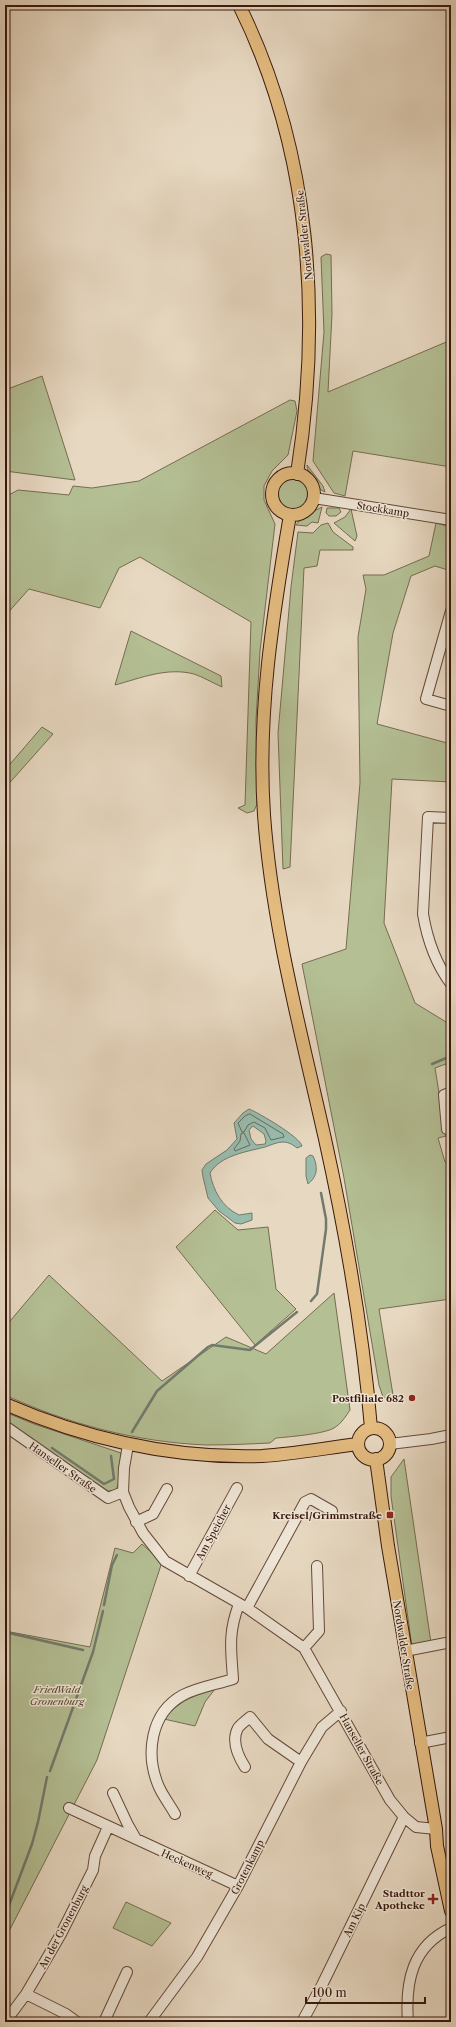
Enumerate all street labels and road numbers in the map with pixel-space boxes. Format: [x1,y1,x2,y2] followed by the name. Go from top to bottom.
[293,189,316,281] street label: Nordwalder Straße
[356,499,410,520] street label: Stockkamp
[26,1439,99,1496] street label: Hanseller Straße
[193,1501,234,1563] street label: Am Speicher
[390,1599,417,1691] street label: Nordwalder Straße
[337,1711,387,1788] street label: Hanseller Straße
[228,1838,267,1897] street label: Grotenkamp
[159,1846,215,1881] street label: Heckenweg
[35,1883,91,1972] street label: An der Gronenburg
[340,1901,368,1940] street label: Am Kip

